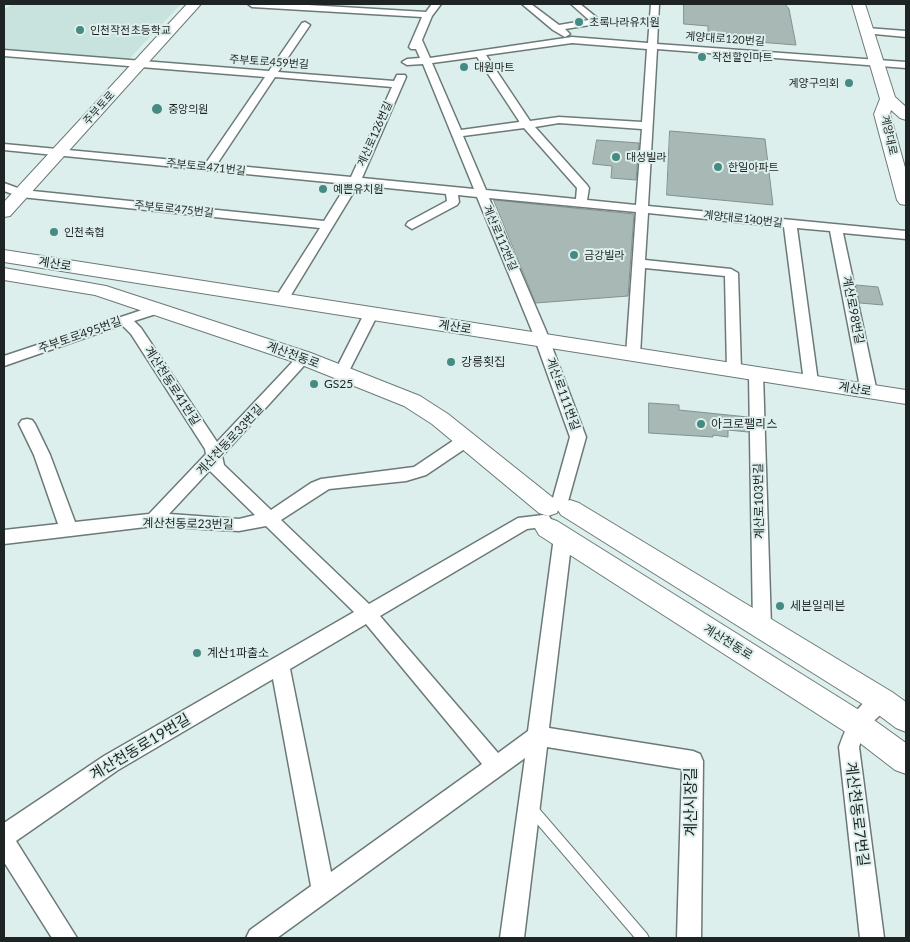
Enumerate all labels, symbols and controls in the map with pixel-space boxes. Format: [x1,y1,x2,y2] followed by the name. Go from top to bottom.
[589,15,660,29] place label: 초록나라유치원
[573,16,585,28] marker: 초록나라유치원
[90,23,171,37] place label: 인천작전초등학교
[74,24,86,36] marker: 인천작전초등학교
[685,30,765,48] street label: 계양대로120번길
[712,50,773,64] place label: 작전할인마트
[696,51,708,63] marker: 작전할인마트
[229,53,309,71] street label: 주부토로459번길
[474,60,514,74] place label: 대원마트
[458,61,470,73] marker: 대원마트
[788,76,839,90] place label: 계양구의회
[843,77,855,89] marker: 계양구의회
[81,89,117,127] street label: 주부토로
[355,99,395,169] street label: 계산로126번길
[150,102,164,116] marker: 중앙의원
[168,102,208,116] place label: 중앙의원
[878,114,900,156] street label: 계양대로
[626,150,666,164] place label: 대성빌라
[610,151,622,163] marker: 대성빌라
[166,156,246,178] street label: 주부토로471번길
[728,160,779,174] place label: 한일아파트
[712,161,724,173] marker: 한일아파트
[333,182,384,196] place label: 예쁜유치원
[317,183,329,195] marker: 예쁜유치원
[134,198,214,220] street label: 주부토로475번길
[480,203,520,273] street label: 계산로112번길
[703,208,783,230] street label: 계양대로140번길
[64,225,104,239] place label: 인천축협
[48,226,60,238] marker: 인천축협
[584,248,624,262] place label: 금강빌라
[568,249,580,261] marker: 금강빌라
[38,254,72,274] street label: 계산로
[839,275,867,345] street label: 계산로98번길
[36,314,124,356] street label: 주부토로495번길
[438,317,472,337] street label: 계산로
[265,339,321,371] street label: 계산천동로
[141,344,203,428] street label: 계산천동로41번길
[461,355,505,369] place label: 강릉횟집
[445,356,457,368] marker: 강릉횟집
[543,356,583,432] street label: 계산로111번길
[324,377,353,391] place label: GS25
[308,378,320,390] marker: GS25
[838,379,872,399] street label: 계산로
[194,402,266,478] street label: 계산천동로33번길
[711,417,777,431] place label: 아크로팰리스
[695,418,707,430] marker: 아크로팰리스
[751,463,767,539] street label: 계산로103번길
[142,516,234,532] street label: 계산천동로23번길
[790,599,845,613] place label: 세븐일레븐
[774,600,786,612] marker: 세븐일레븐
[701,621,755,663] street label: 계산천동로
[207,646,269,660] place label: 계산1파출소
[191,647,203,659] marker: 계산1파출소
[87,710,193,784] street label: 계산천동로19번길
[842,761,872,867] street label: 계산천동로7번길
[682,768,700,836] street label: 계산시장길

